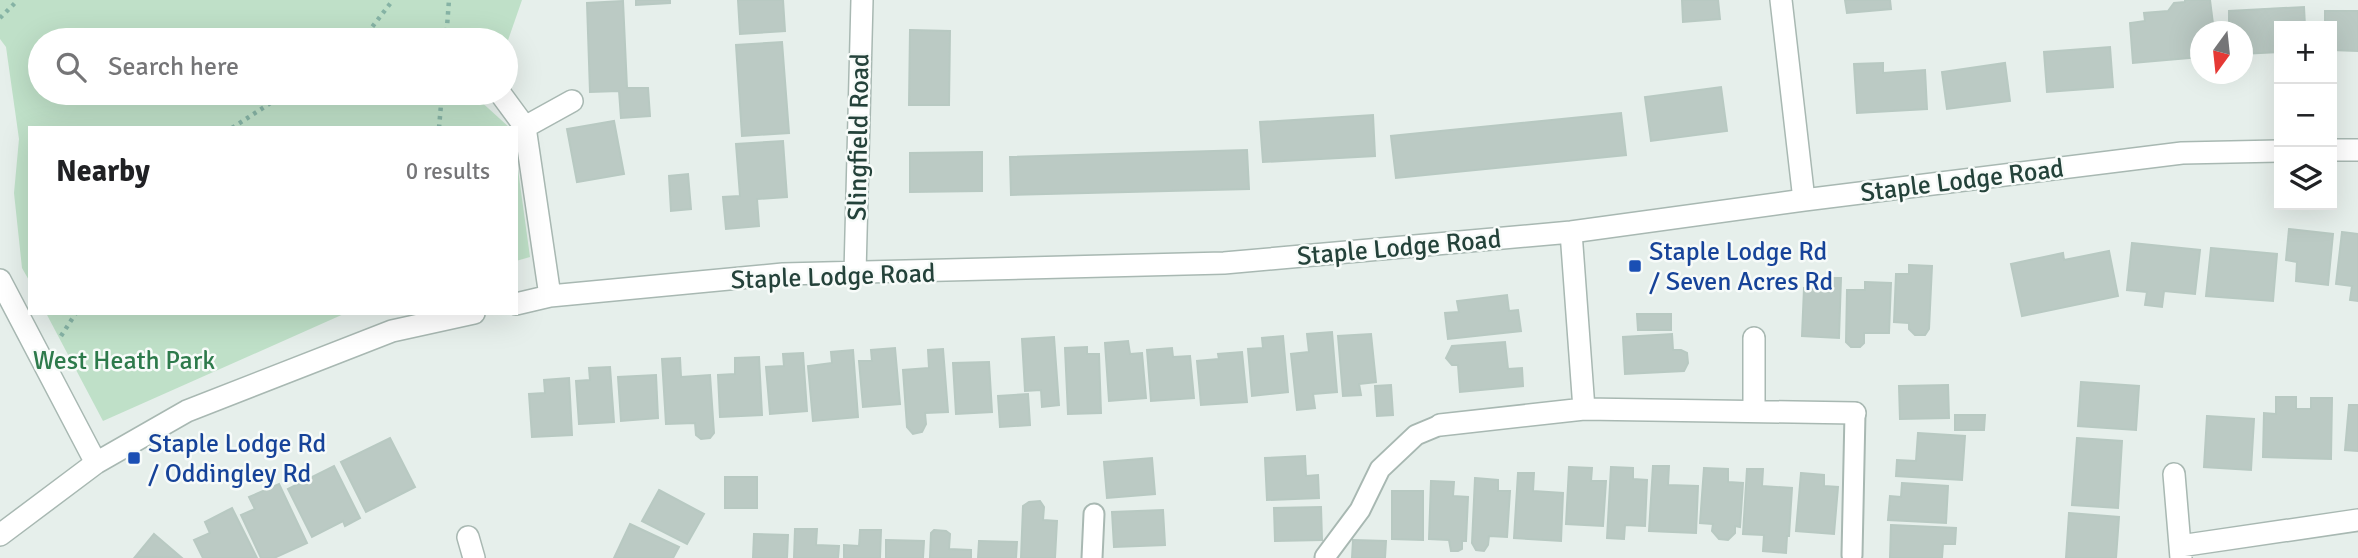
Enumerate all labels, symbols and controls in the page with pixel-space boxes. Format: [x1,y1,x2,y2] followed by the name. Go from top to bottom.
[2190,21,2253,84] north arrow
[2274,21,2337,210] map controls
[2274,21,2337,84] button: +
[28,28,518,105] search box
[52,48,90,86] icon: search
[108,51,239,83] text: Search here
[842,53,876,221] street label: Slingfield Road
[2274,84,2337,147] button: −
[2274,147,2337,210] button: layers
[56,153,150,190] text: Nearby
[1858,153,2066,209] street label: Staple Lodge Road
[406,157,490,186] text: 0 results
[1296,223,1503,273] street label: Staple Lodge Road
[1649,236,1833,298] place label: Staple Lodge Rd / Seven Acres Rd
[730,257,936,297] street label: Staple Lodge Road
[1627,258,1643,274] marker: Staple Lodge Rd / Seven Acres Rd
[33,345,215,377] park label: West Heath Park
[148,428,326,490] place label: Staple Lodge Rd / Oddingley Rd
[126,450,142,466] marker: Staple Lodge Rd / Oddingley Rd

